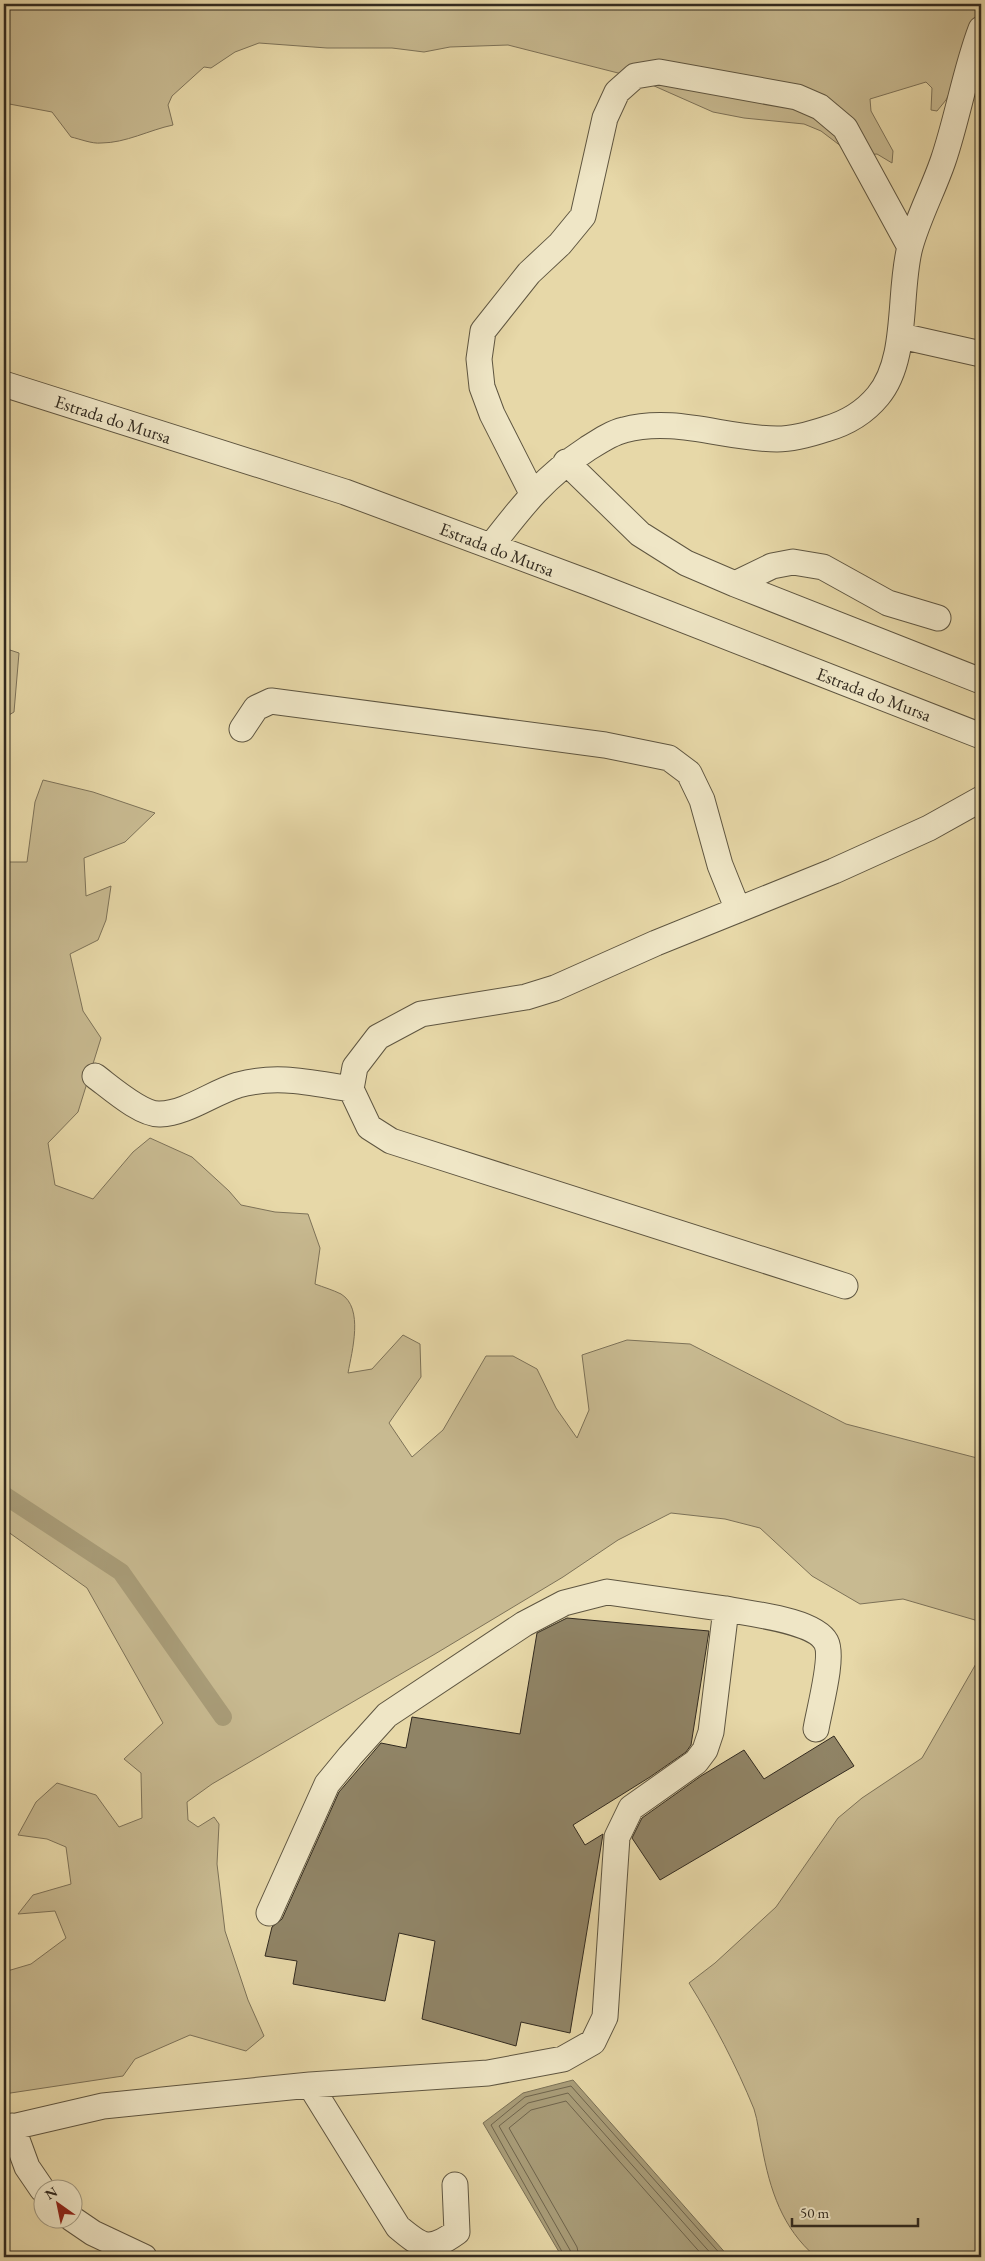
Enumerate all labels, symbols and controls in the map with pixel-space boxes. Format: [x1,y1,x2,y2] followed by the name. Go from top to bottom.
[52,389,175,449] street label: Estrada do Mursa
[436,517,558,582] street label: Estrada do Mursa
[813,662,935,727] street label: Estrada do Mursa
[32,2178,82,2228] north arrow
[41,2182,61,2204] text: N
[792,2196,919,2228] scale bar
[800,2203,829,2222] text: 50 m

